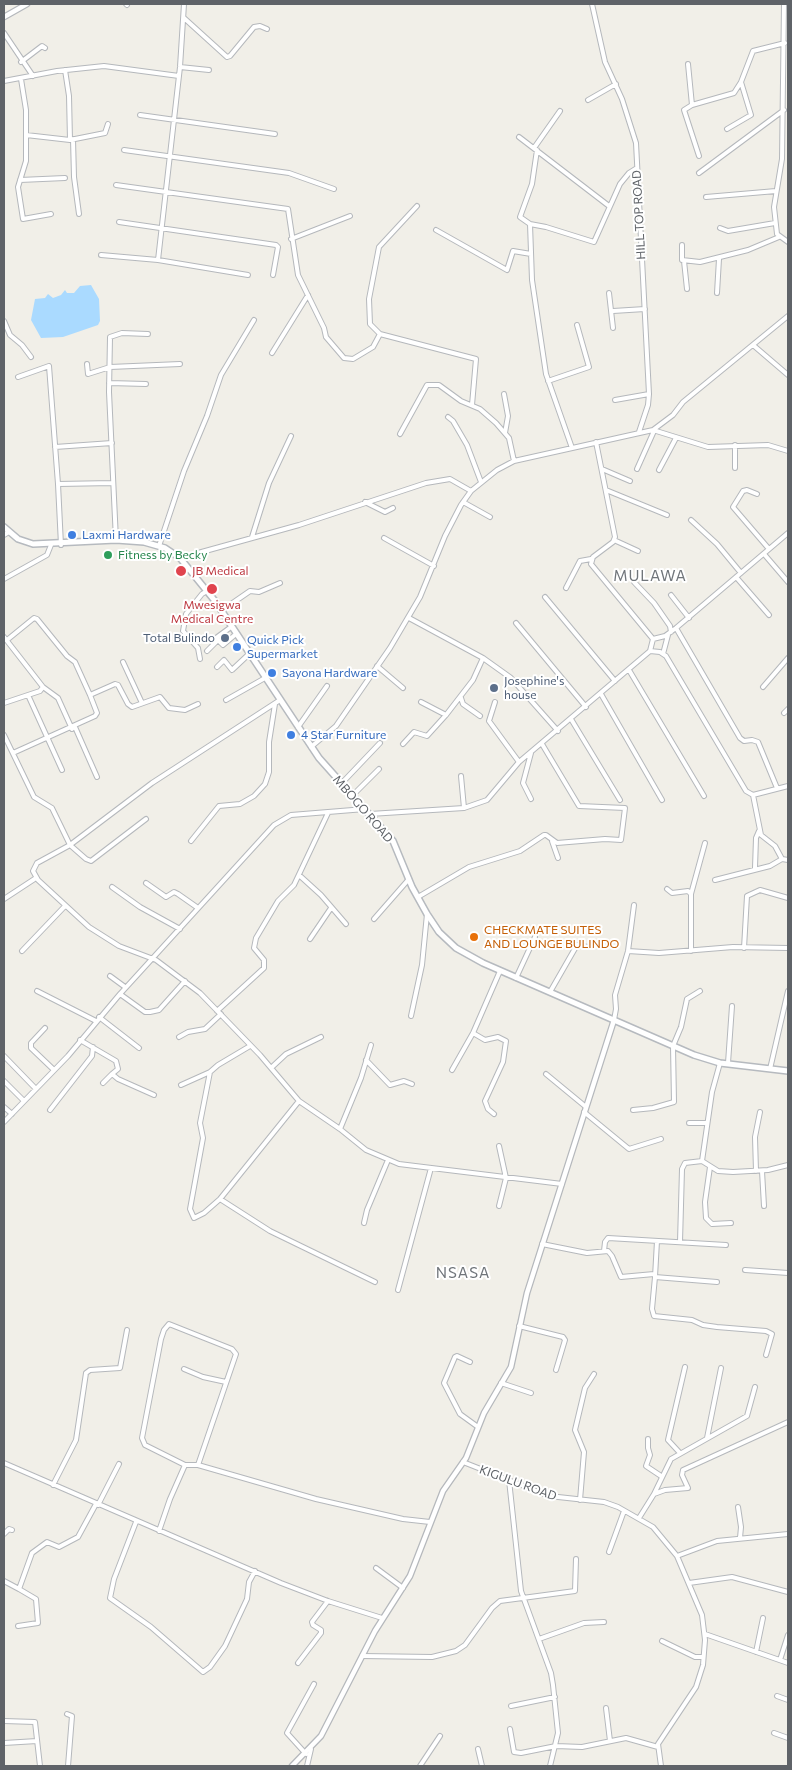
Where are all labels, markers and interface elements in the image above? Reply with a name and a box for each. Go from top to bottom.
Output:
street label: HILL TOP ROAD [629,170,649,260]
place label: Laxmi Hardware [82,528,171,542]
marker: Laxmi Hardware [66,529,78,541]
place label: Fitness by Becky [118,548,207,562]
marker: Fitness by Becky [102,549,114,561]
marker: JB Medical [174,564,188,578]
place label: JB Medical [192,564,249,578]
district label: MULAWA [612,567,688,585]
marker: Mwesigwa Medical Centre [205,582,219,596]
place label: Mwesigwa Medical Centre [171,598,253,626]
place label: Total Bulindo [143,631,215,645]
marker: Total Bulindo [219,632,231,644]
place label: Quick Pick Supermarket [247,633,318,661]
marker: Quick Pick Supermarket [231,641,243,653]
place label: Sayona Hardware [282,666,377,680]
marker: Sayona Hardware [266,667,278,679]
place label: Josephine's house [504,674,564,702]
marker: Josephine's house [488,682,500,694]
place label: 4 Star Furniture [301,728,386,742]
marker: 4 Star Furniture [285,729,297,741]
street label: MBOGO ROAD [330,772,396,846]
place label: CHECKMATE SUITES AND LOUNGE BULINDO [484,923,619,951]
marker: CHECKMATE SUITES AND LOUNGE BULINDO [468,931,480,943]
district label: NSASA [435,1264,491,1282]
street label: KIGULU ROAD [477,1462,559,1504]

